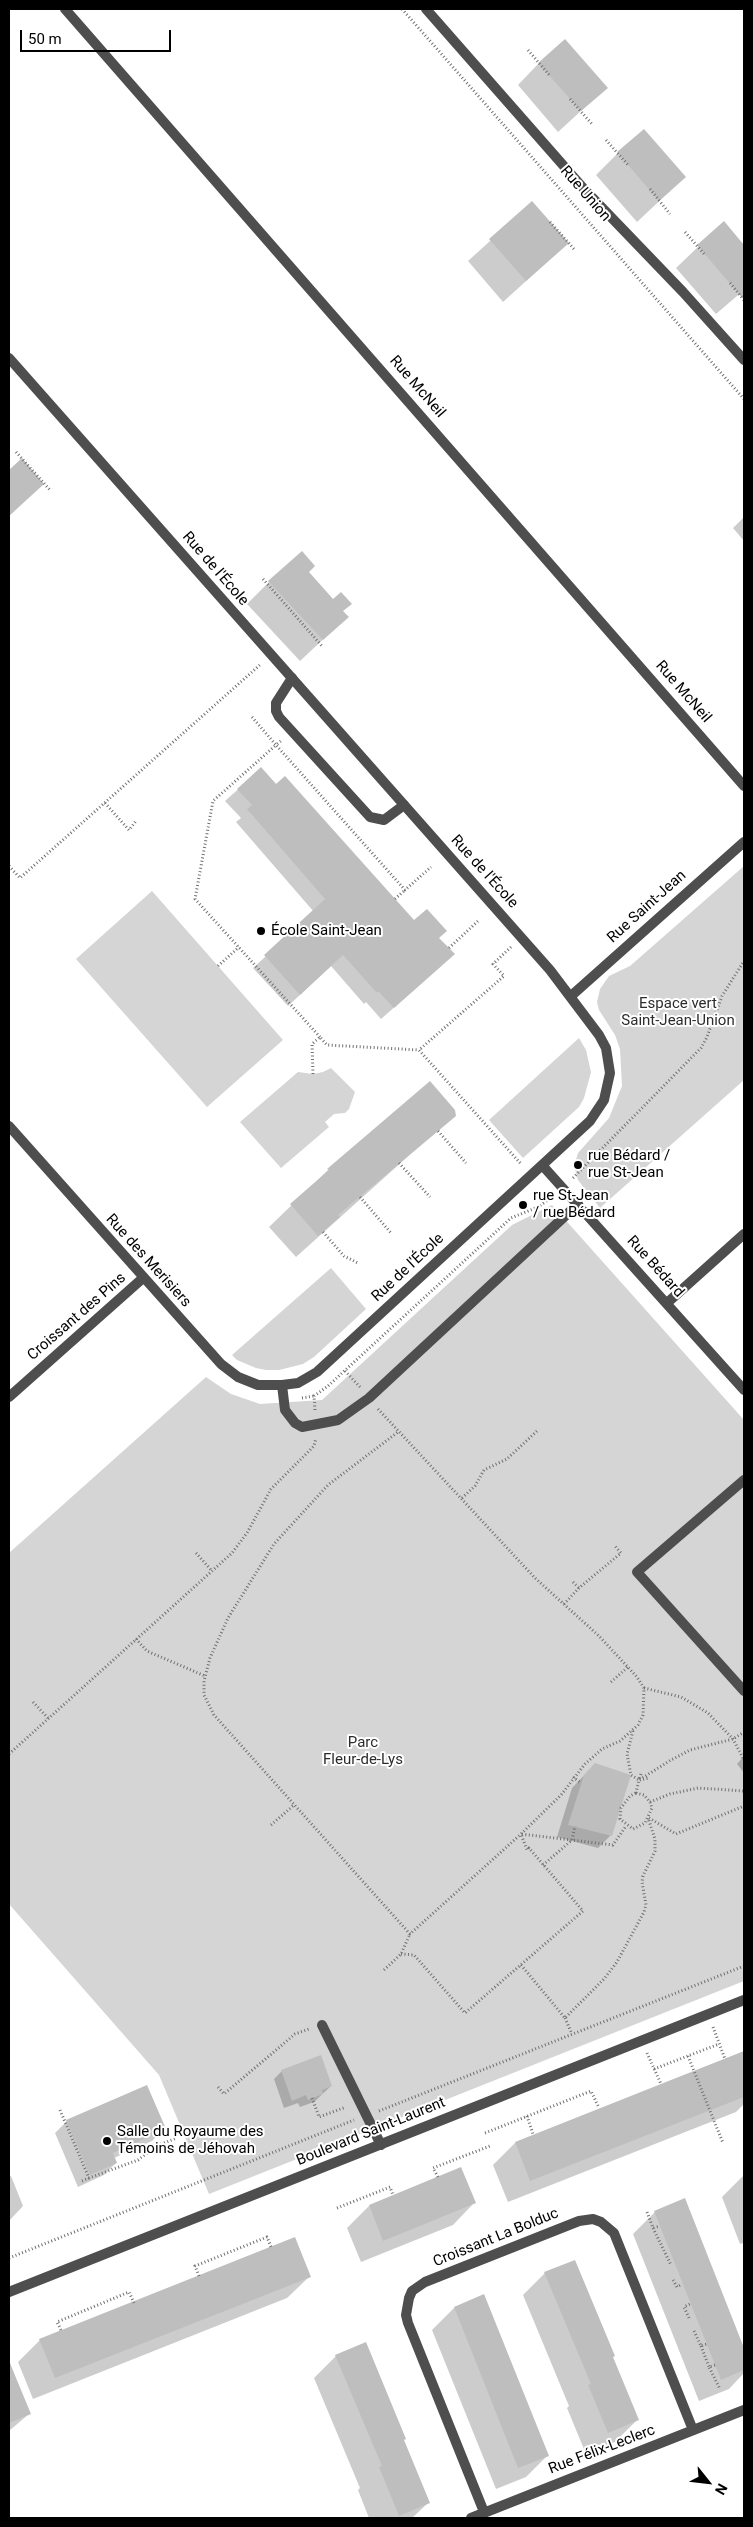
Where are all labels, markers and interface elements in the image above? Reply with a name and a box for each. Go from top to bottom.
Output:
scale bar [22,20,174,52]
text: 50 m [28,30,62,48]
street label: Rue Union [556,163,614,225]
street label: Rue McNeil [385,352,449,422]
street label: Rue de l'École [178,528,252,610]
street label: Rue McNeil [651,657,715,727]
street label: Rue de l'École [447,832,521,912]
street label: Rue Saint-Jean [604,867,690,947]
place label: École Saint-Jean [271,922,382,940]
marker: École Saint-Jean [255,925,267,937]
park label: Espace vert Saint-Jean-Union [621,995,735,1030]
place label: rue Bédard / rue St-Jean [588,1147,670,1182]
marker: rue Bédard / rue St-Jean [572,1159,584,1171]
place label: rue St-Jean / rue Bédard [533,1187,615,1222]
marker: rue St-Jean / rue Bédard [517,1199,529,1211]
street label: Rue des Merisiers [101,1211,195,1311]
street label: Rue de l'École [368,1230,448,1306]
street label: Rue Bédard [623,1233,687,1301]
street label: Croissant des Pins [24,1269,130,1365]
park label: Parc Fleur-de-Lys [323,1734,403,1769]
street label: Boulevard Saint-Laurent [294,2094,448,2170]
place label: Salle du Royaume des Témoins de Jéhovah [117,2123,264,2158]
marker: Salle du Royaume des Témoins de Jéhovah [101,2135,113,2147]
street label: Croissant La Bolduc [431,2205,561,2271]
street label: Rue Félix-Leclerc [546,2421,658,2479]
north arrow [683,2457,733,2507]
text: N [712,2481,731,2497]

